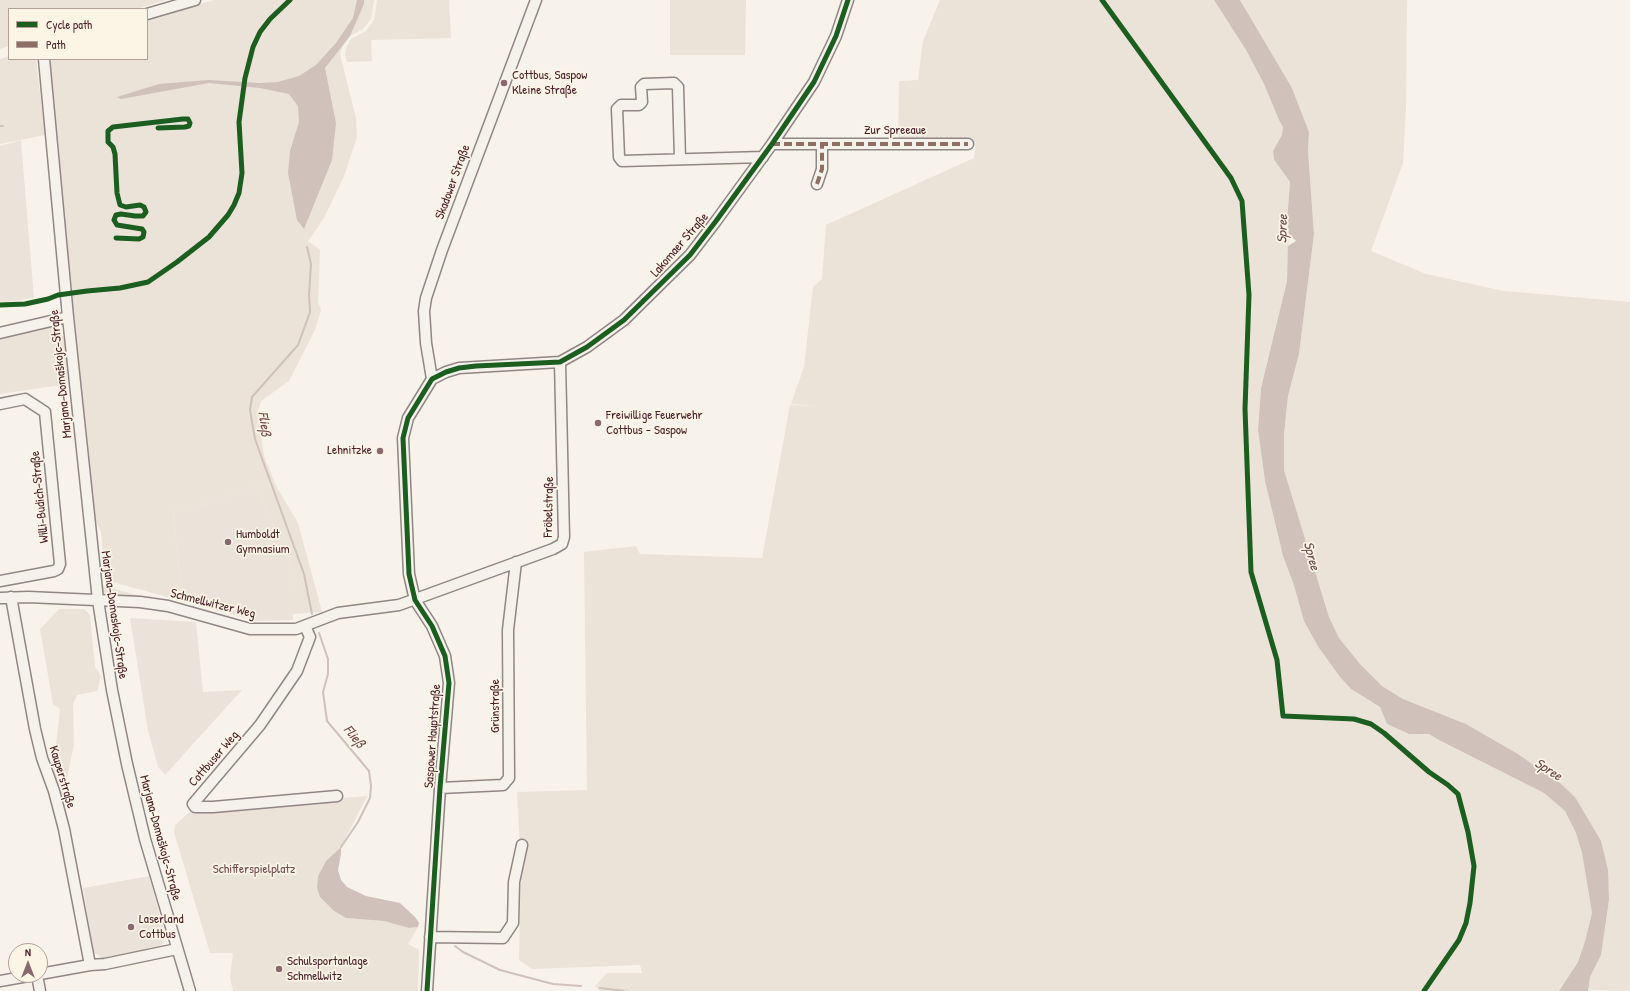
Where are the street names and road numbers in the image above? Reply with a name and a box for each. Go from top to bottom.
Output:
street label: Zur Spreeaue [864,123,926,139]
street label: Skadower Straße [432,142,474,222]
street label: Lakomaer Straße [648,210,712,280]
street label: Marjana-Domaškojc-Straße [46,309,76,439]
street label: Willi-Budich-Straße [27,450,53,544]
street label: Fröbelstraße [541,477,557,537]
street label: Marjana-Domaskojc-Straße [97,550,131,680]
street label: Schmellwitzer Weg [169,586,257,622]
street label: Grünstraße [488,679,504,733]
street label: Saspower Hauptstraße [422,684,444,788]
street label: Cottbuser Weg [185,728,243,790]
street label: Kauperstraße [45,744,79,810]
street label: Marjana-Domaškojc-Straße [136,774,184,902]

